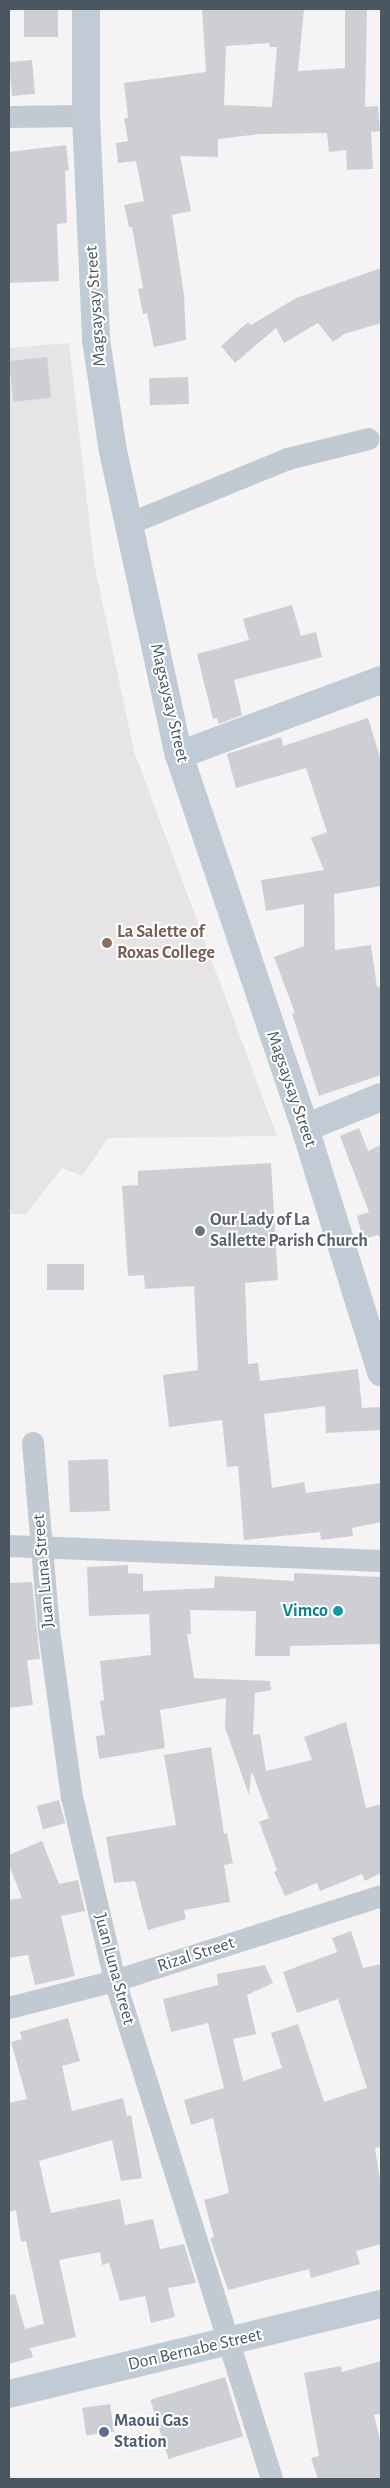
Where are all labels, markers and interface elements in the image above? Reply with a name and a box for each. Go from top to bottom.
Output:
street label: Magsaysay Street [81,245,111,367]
street label: Magsaysay Street [145,641,193,765]
place label: La Salette of Roxas College [117,922,215,964]
marker: La Salette of Roxas College [101,937,113,949]
street label: Magsaysay Street [261,1028,321,1150]
place label: Our Lady of La Sallette Parish Church [210,1210,368,1252]
marker: Our Lady of La Sallette Parish Church [194,1225,206,1237]
street label: Juan Luna Street [28,1513,60,1629]
place label: Vimco [282,1600,328,1622]
marker: Vimco [332,1605,344,1617]
street label: Juan Luna Street [89,1911,139,2027]
street label: Rizal Street [155,1932,237,1978]
street label: Don Bernabe Street [126,2324,264,2376]
place label: Maoui Gas Station [114,2411,189,2454]
marker: Maoui Gas Station [98,2426,110,2438]

